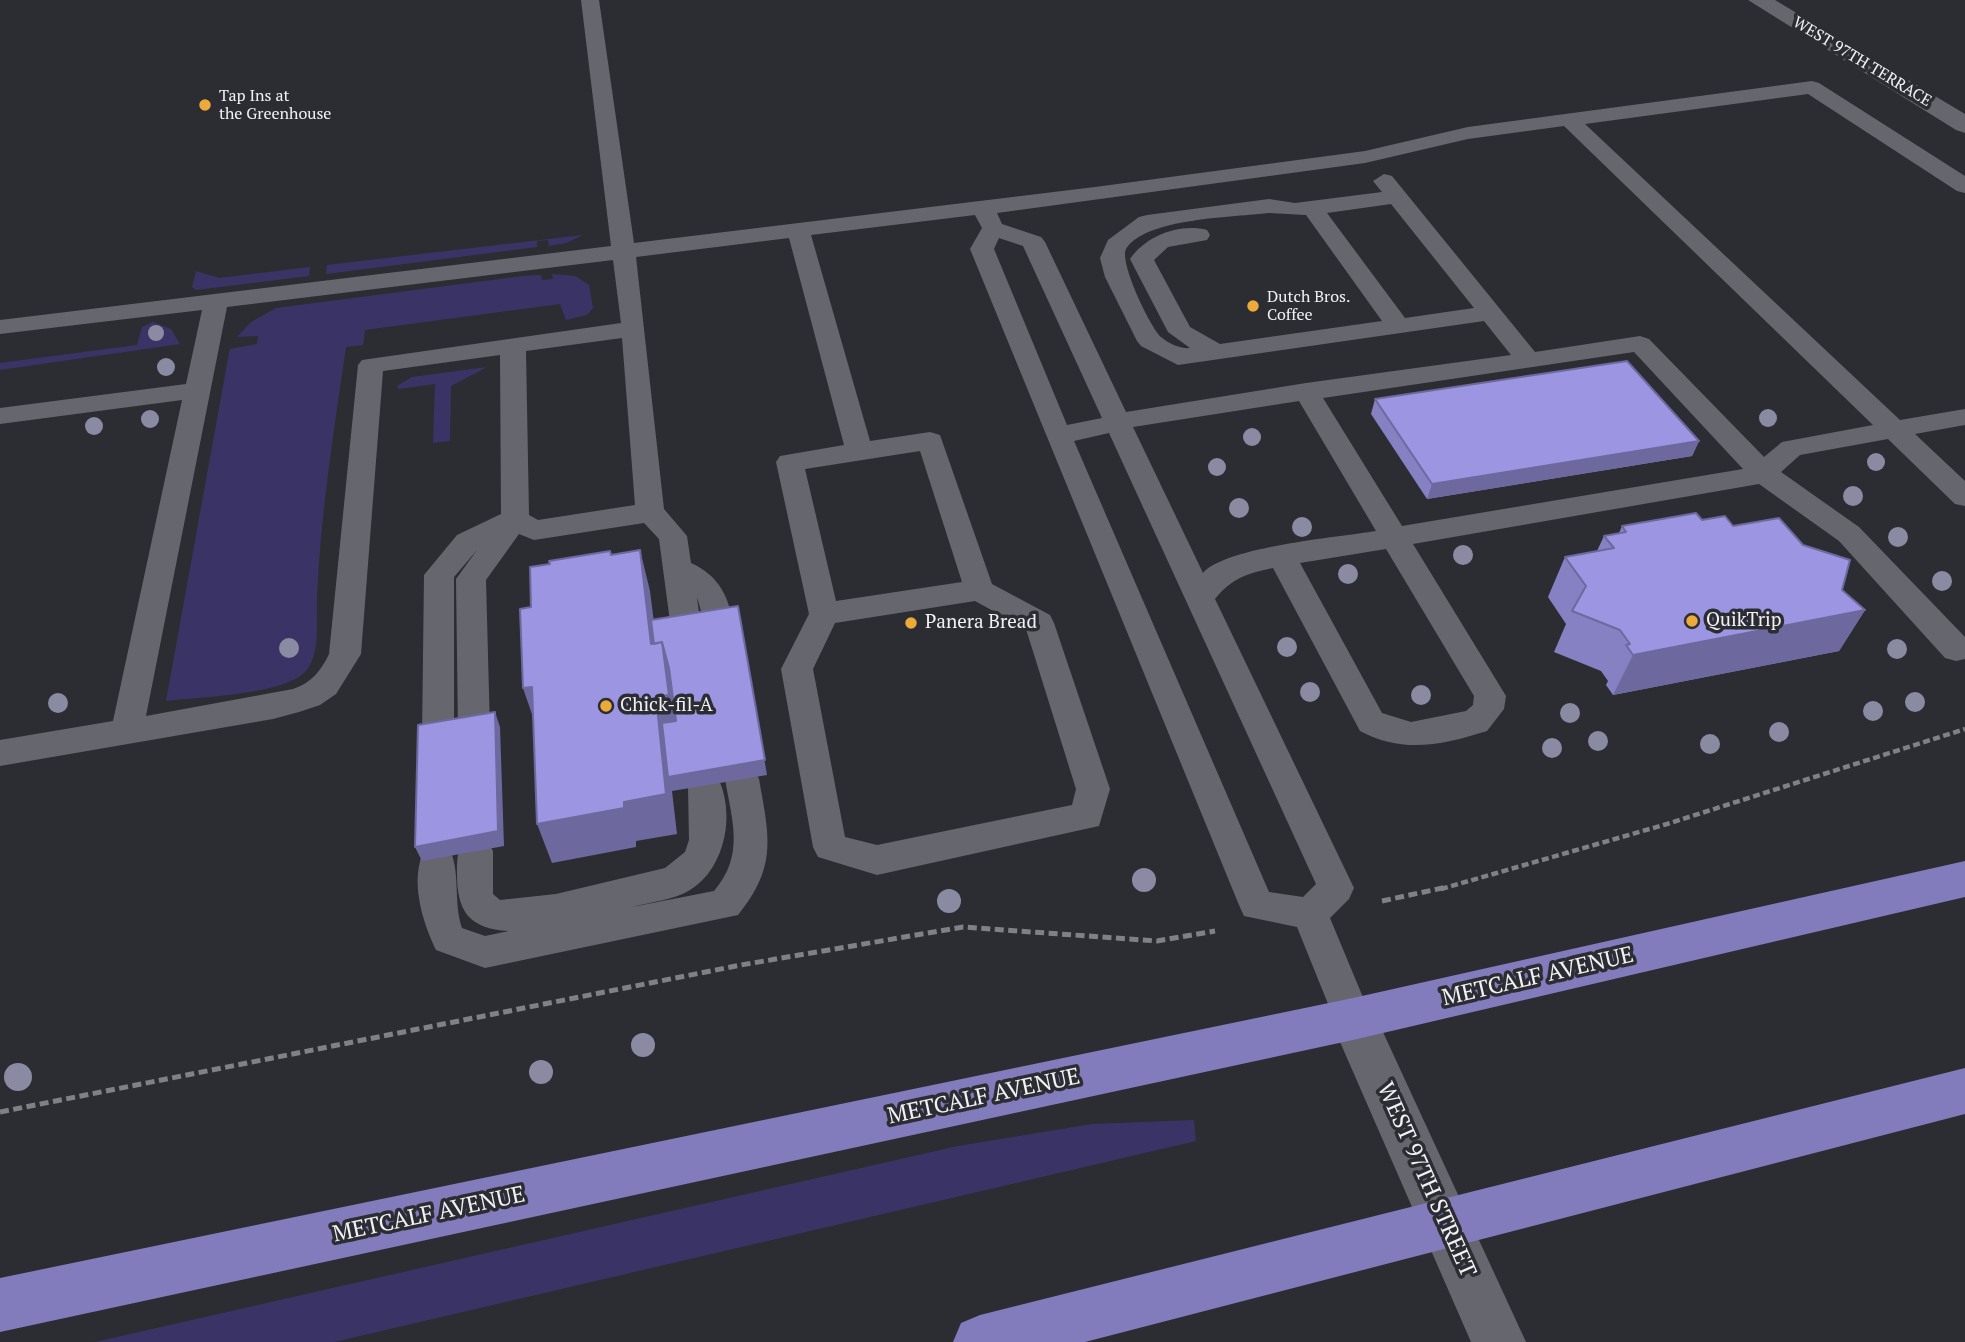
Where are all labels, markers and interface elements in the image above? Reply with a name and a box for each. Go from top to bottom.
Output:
street label: WEST 97TH TERRACE [1789,13,1935,111]
place label: Tap Ins at the Greenhouse [219,86,331,124]
marker: Tap Ins at the Greenhouse [197,97,213,113]
place label: Dutch Bros. Coffee [1267,287,1350,325]
marker: Dutch Bros. Coffee [1245,298,1261,314]
place label: QuikTrip [1706,610,1781,632]
place label: Panera Bread [925,612,1037,634]
marker: QuikTrip [1684,613,1700,629]
marker: Panera Bread [903,615,919,631]
place label: Chick-fil-A [620,695,713,717]
marker: Chick-fil-A [598,698,614,714]
street label: METCALF AVENUE [1439,942,1637,1012]
street label: METCALF AVENUE [885,1063,1083,1131]
street label: WEST 97TH STREET [1371,1078,1481,1282]
street label: METCALF AVENUE [330,1181,528,1249]

